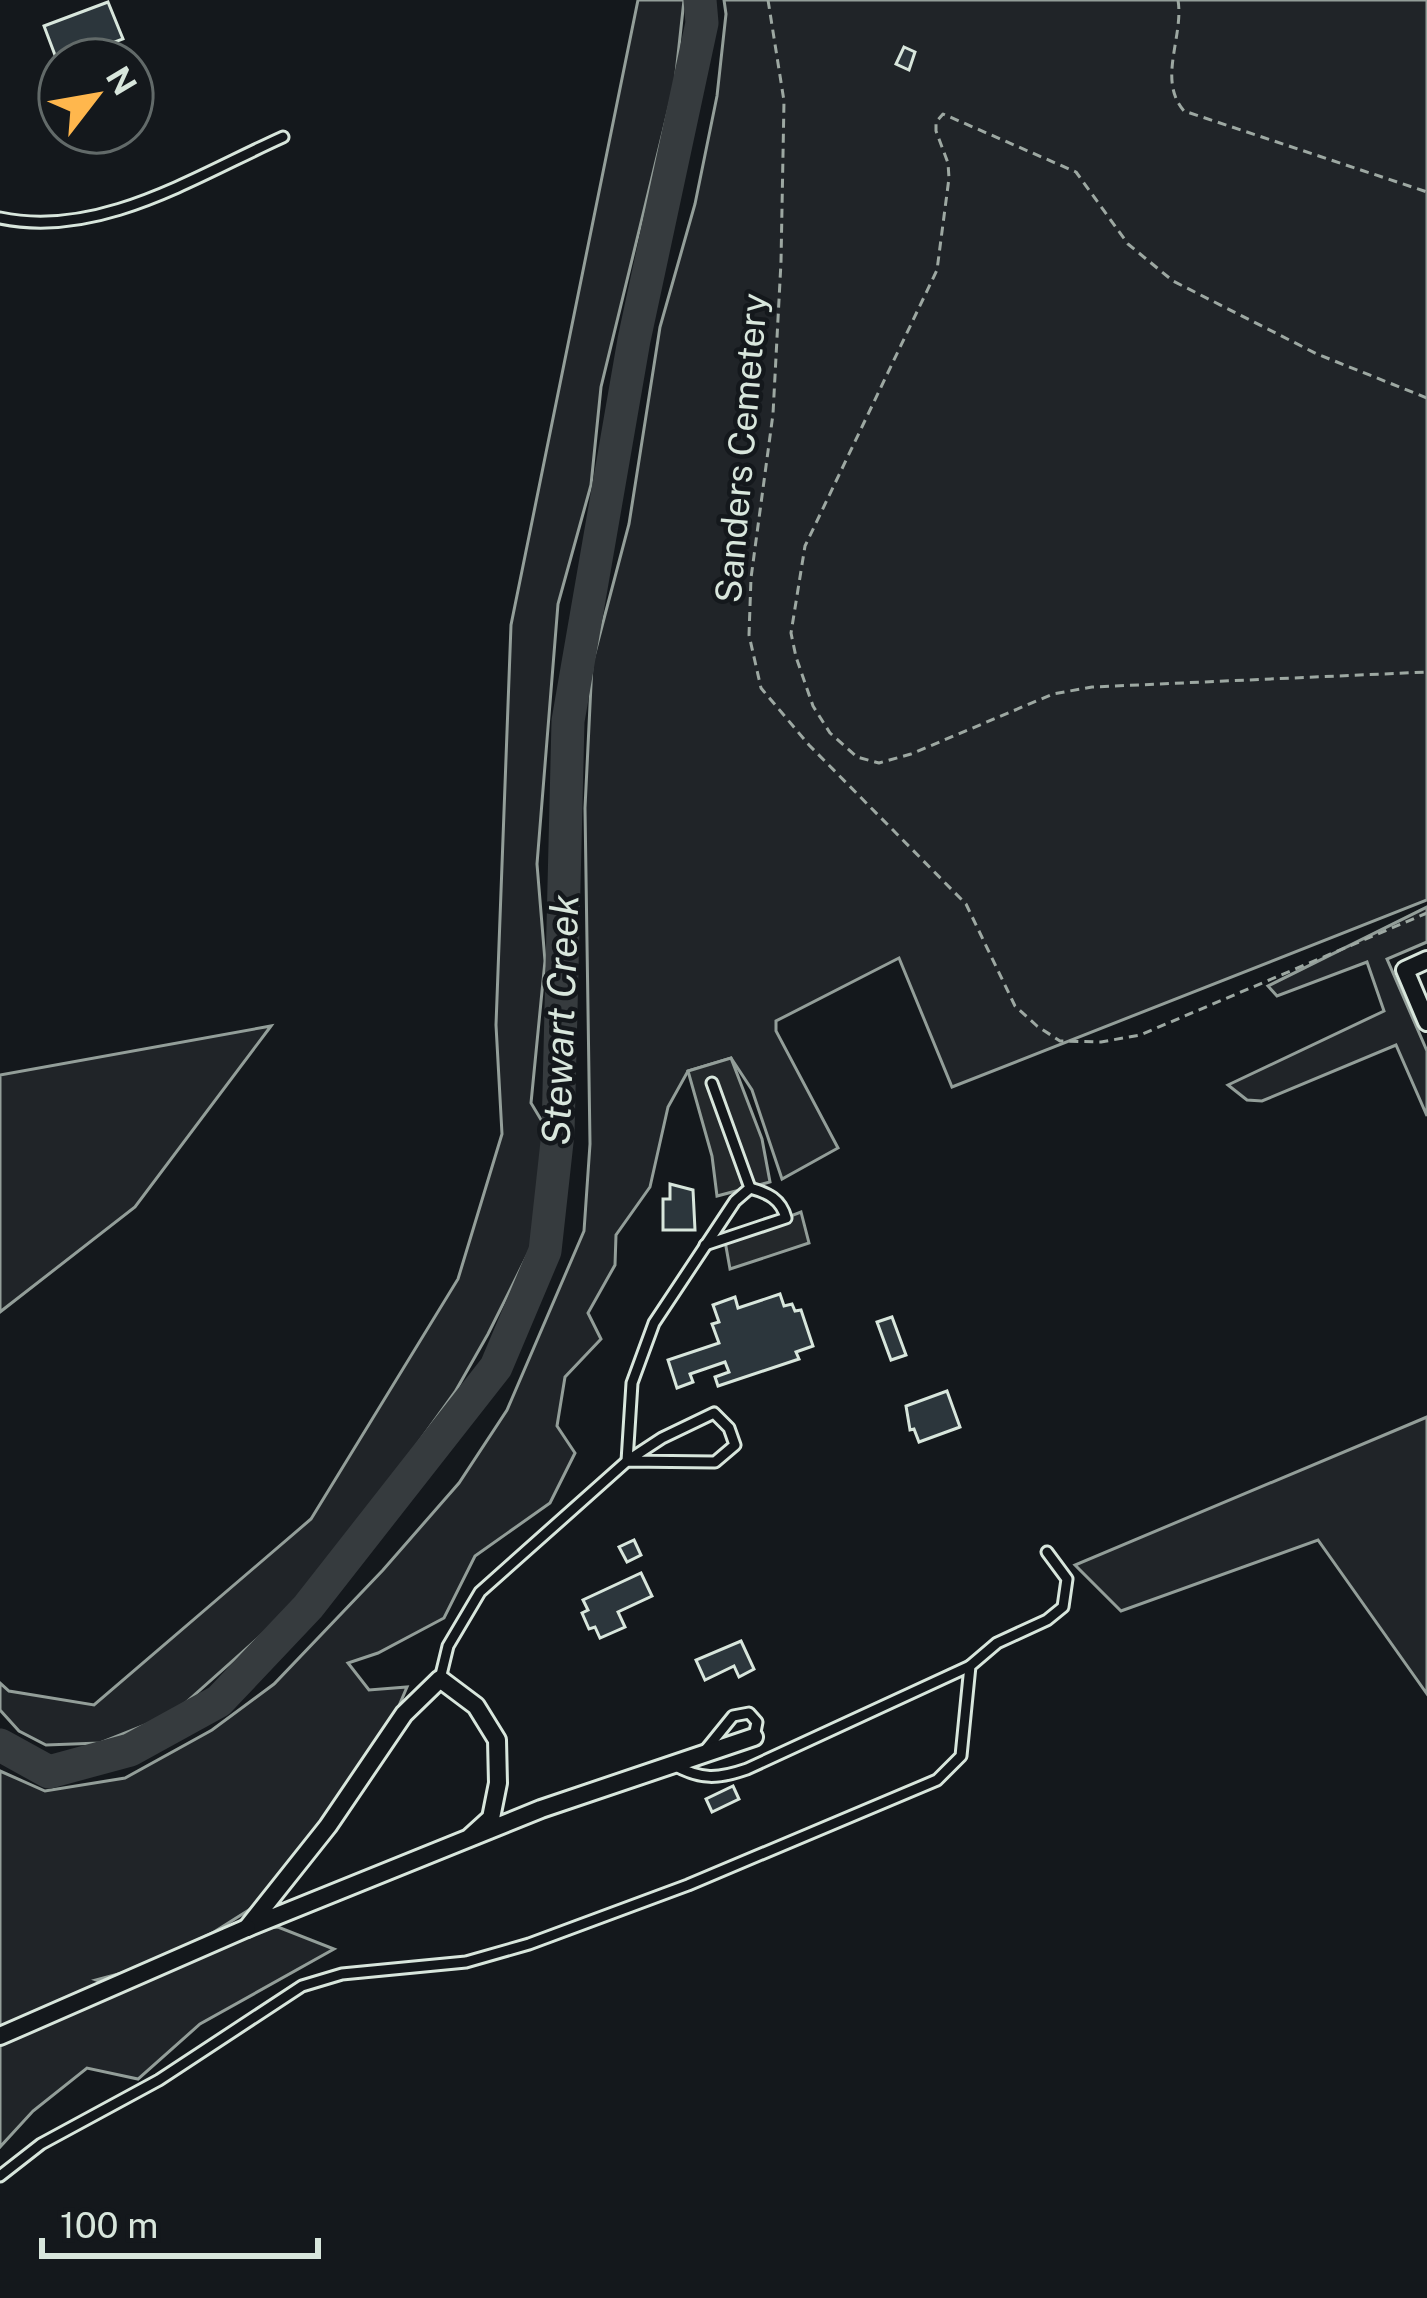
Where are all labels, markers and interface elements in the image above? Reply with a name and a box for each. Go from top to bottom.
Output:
north arrow [36,36,156,156]
text: N [99,60,145,101]
street label: Sanders Cemetery [707,291,775,605]
water label: Stewart Creek [533,894,587,1146]
scale bar [42,2184,318,2258]
text: 100 m [60,2204,158,2246]

